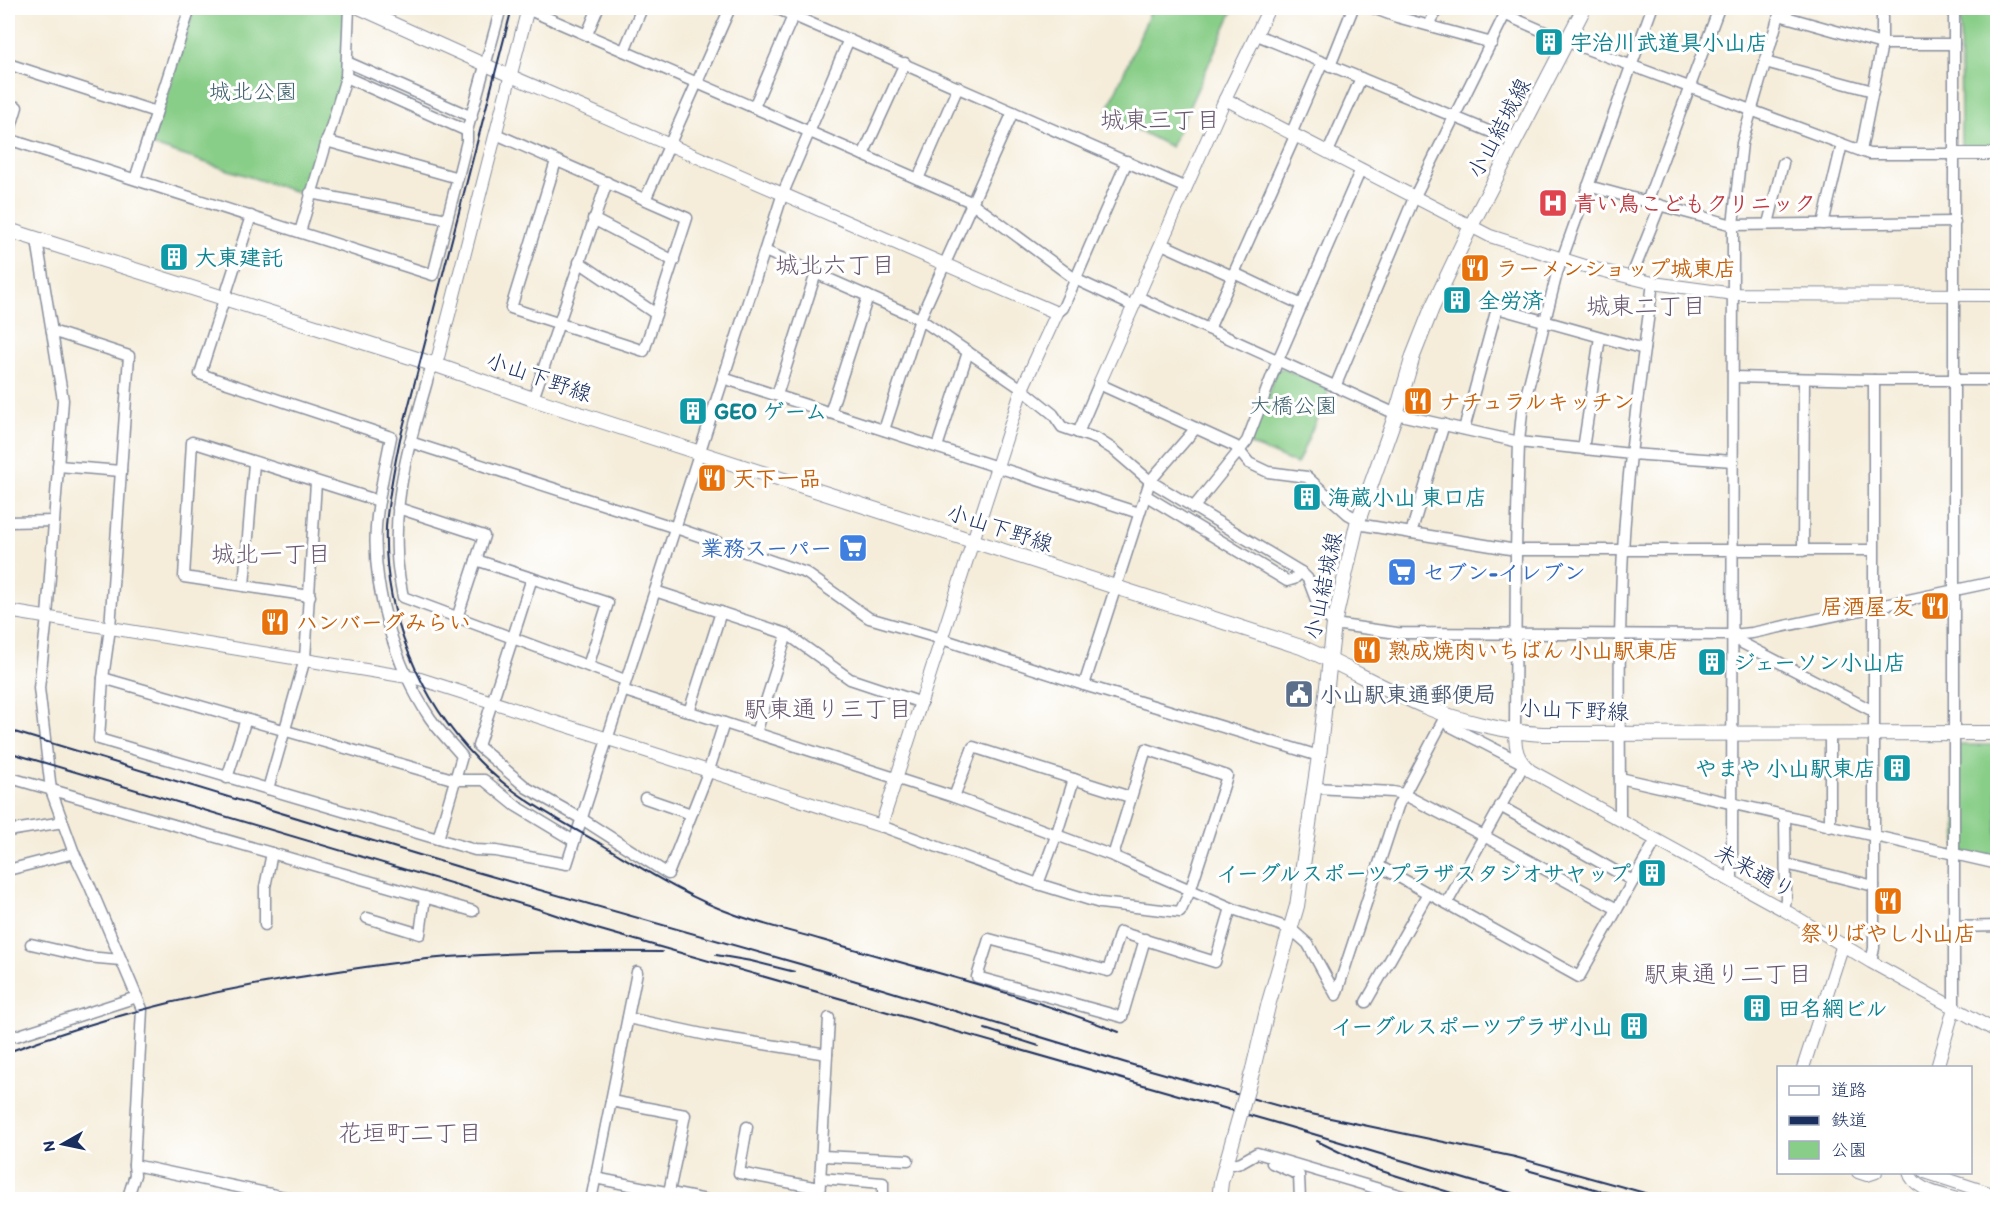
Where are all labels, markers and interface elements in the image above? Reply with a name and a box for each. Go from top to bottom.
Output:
building icon: 宇治川武道具小山店 [1533,26,1565,58]
place label: 宇治川武道具小山店 [1570,29,1768,56]
street label: 小山結城線 [1461,73,1537,183]
park label: 城北公園 [209,78,297,105]
district label: 城東三丁目 [1100,105,1220,134]
hospital icon: 青い鳥こどもクリニック [1537,187,1569,219]
place label: 青い鳥こどもクリニック [1574,190,1816,217]
building icon: 大東建託 [158,241,190,273]
place label: 大東建託 [195,244,283,271]
district label: 城北六丁目 [775,250,895,279]
restaurant icon: ラーメンショップ城東店 [1459,252,1491,284]
place label: ラーメンショップ城東店 [1496,255,1736,282]
building icon: 全労済 [1441,284,1473,316]
place label: 全労済 [1478,287,1544,314]
district label: 城東二丁目 [1586,291,1706,320]
street label: 小山下野線 [483,346,595,408]
restaurant icon: ナチュラルキッチン [1402,385,1434,417]
place label: ナチュラルキッチン [1439,388,1635,415]
park label: 大橋公園 [1249,392,1337,419]
building icon: GEO ゲーム [677,395,709,427]
place label: GEO ゲーム [714,398,827,425]
restaurant icon: 天下一品 [696,462,728,494]
place label: 天下一品 [733,465,821,492]
building icon: 海蔵小山 東口店 [1291,481,1323,513]
place label: 海蔵小山 東口店 [1328,484,1487,511]
street label: 小山下野線 [944,498,1056,558]
street label: 小山結城線 [1298,529,1348,643]
supermarket icon: 業務スーパー [837,532,869,564]
place label: 業務スーパー [701,535,832,562]
district label: 城北一丁目 [211,539,331,568]
supermarket icon: セブン-イレブン [1386,556,1418,588]
place label: セブン-イレブン [1423,559,1586,586]
restaurant icon: 居酒屋 友 [1919,590,1951,622]
place label: 居酒屋 友 [1821,593,1914,620]
restaurant icon: ハンバーグみらい [259,606,291,638]
place label: ハンバーグみらい [296,609,471,636]
restaurant icon: 熟成焼肉いちばん 小山駅東店 [1351,634,1383,666]
place label: 熟成焼肉いちばん 小山駅東店 [1388,637,1679,664]
building icon: ジェーソン小山店 [1696,646,1728,678]
place label: ジェーソン小山店 [1733,649,1906,676]
public building icon: 小山駅東通郵便局 [1283,678,1315,710]
place label: 小山駅東通郵便局 [1320,681,1496,708]
district label: 駅東通り三丁目 [744,694,912,723]
street label: 小山下野線 [1519,695,1629,725]
building icon: やまや 小山駅東店 [1881,752,1913,784]
place label: やまや 小山駅東店 [1695,755,1876,782]
street label: 未来通り [1710,838,1800,904]
building icon: イーグルスポーツプラザスタジオサヤップ [1636,857,1668,889]
place label: イーグルスポーツプラザスタジオサヤップ [1217,860,1631,887]
restaurant icon: 祭りばやし小山店 [1872,885,1904,917]
place label: 祭りばやし小山店 [1800,920,1976,947]
district label: 駅東通り二丁目 [1644,959,1812,988]
building icon: 田名網ビル [1741,992,1773,1024]
place label: 田名網ビル [1778,995,1888,1022]
building icon: イーグルスポーツプラザ小山 [1618,1010,1650,1042]
place label: イーグルスポーツプラザ小山 [1331,1013,1613,1040]
legend [1777,1066,1972,1174]
text: 道路 [1831,1079,1867,1101]
text: 鉄道 [1831,1109,1867,1131]
north arrow [33,1114,93,1174]
district label: 花垣町二丁目 [338,1118,482,1147]
text: N [38,1139,59,1153]
text: 公園 [1831,1139,1867,1161]

